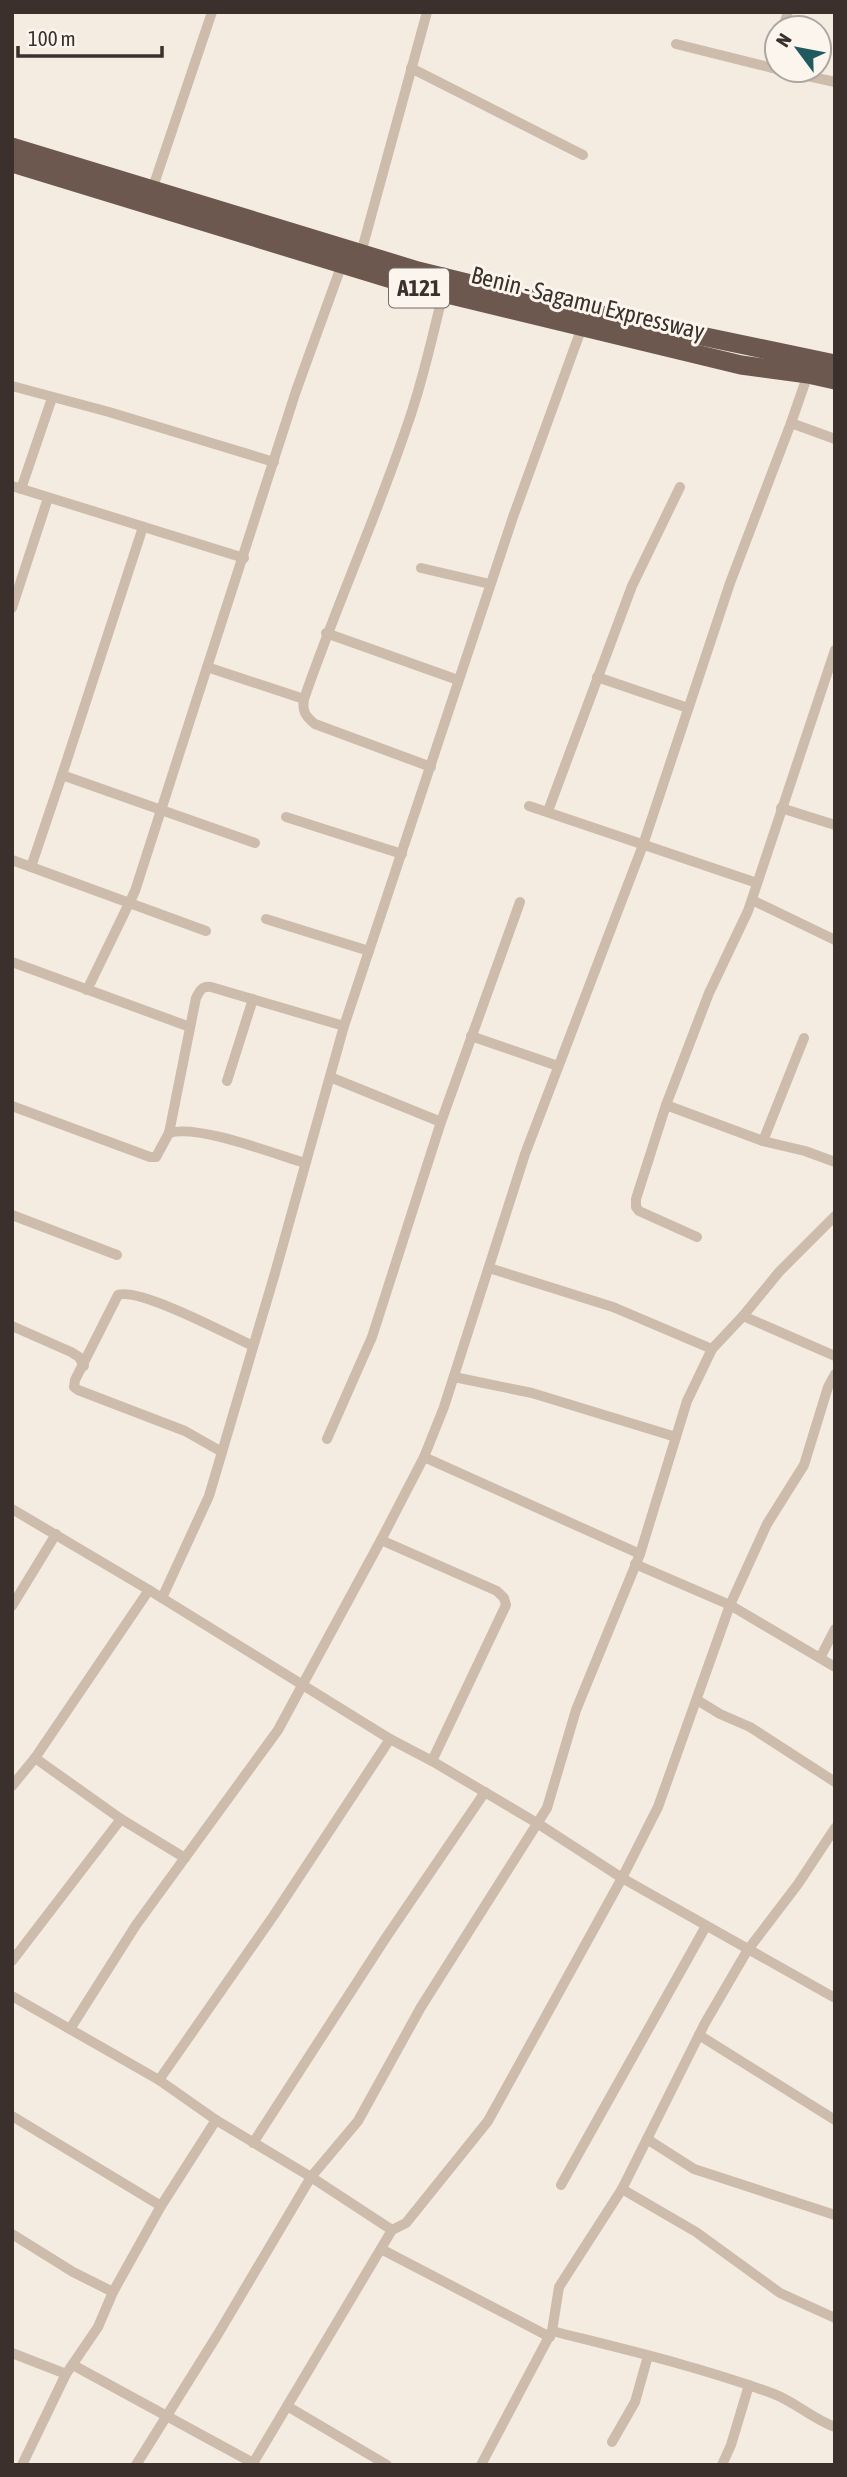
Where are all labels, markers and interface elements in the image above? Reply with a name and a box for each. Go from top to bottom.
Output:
scale bar [18,14,161,58]
north arrow [763,14,833,84]
text: 100 m [28,26,76,50]
text: N [771,29,796,51]
street label: Benin - Sagamu Expressway [469,261,708,345]
road number: A121 [389,268,449,308]

